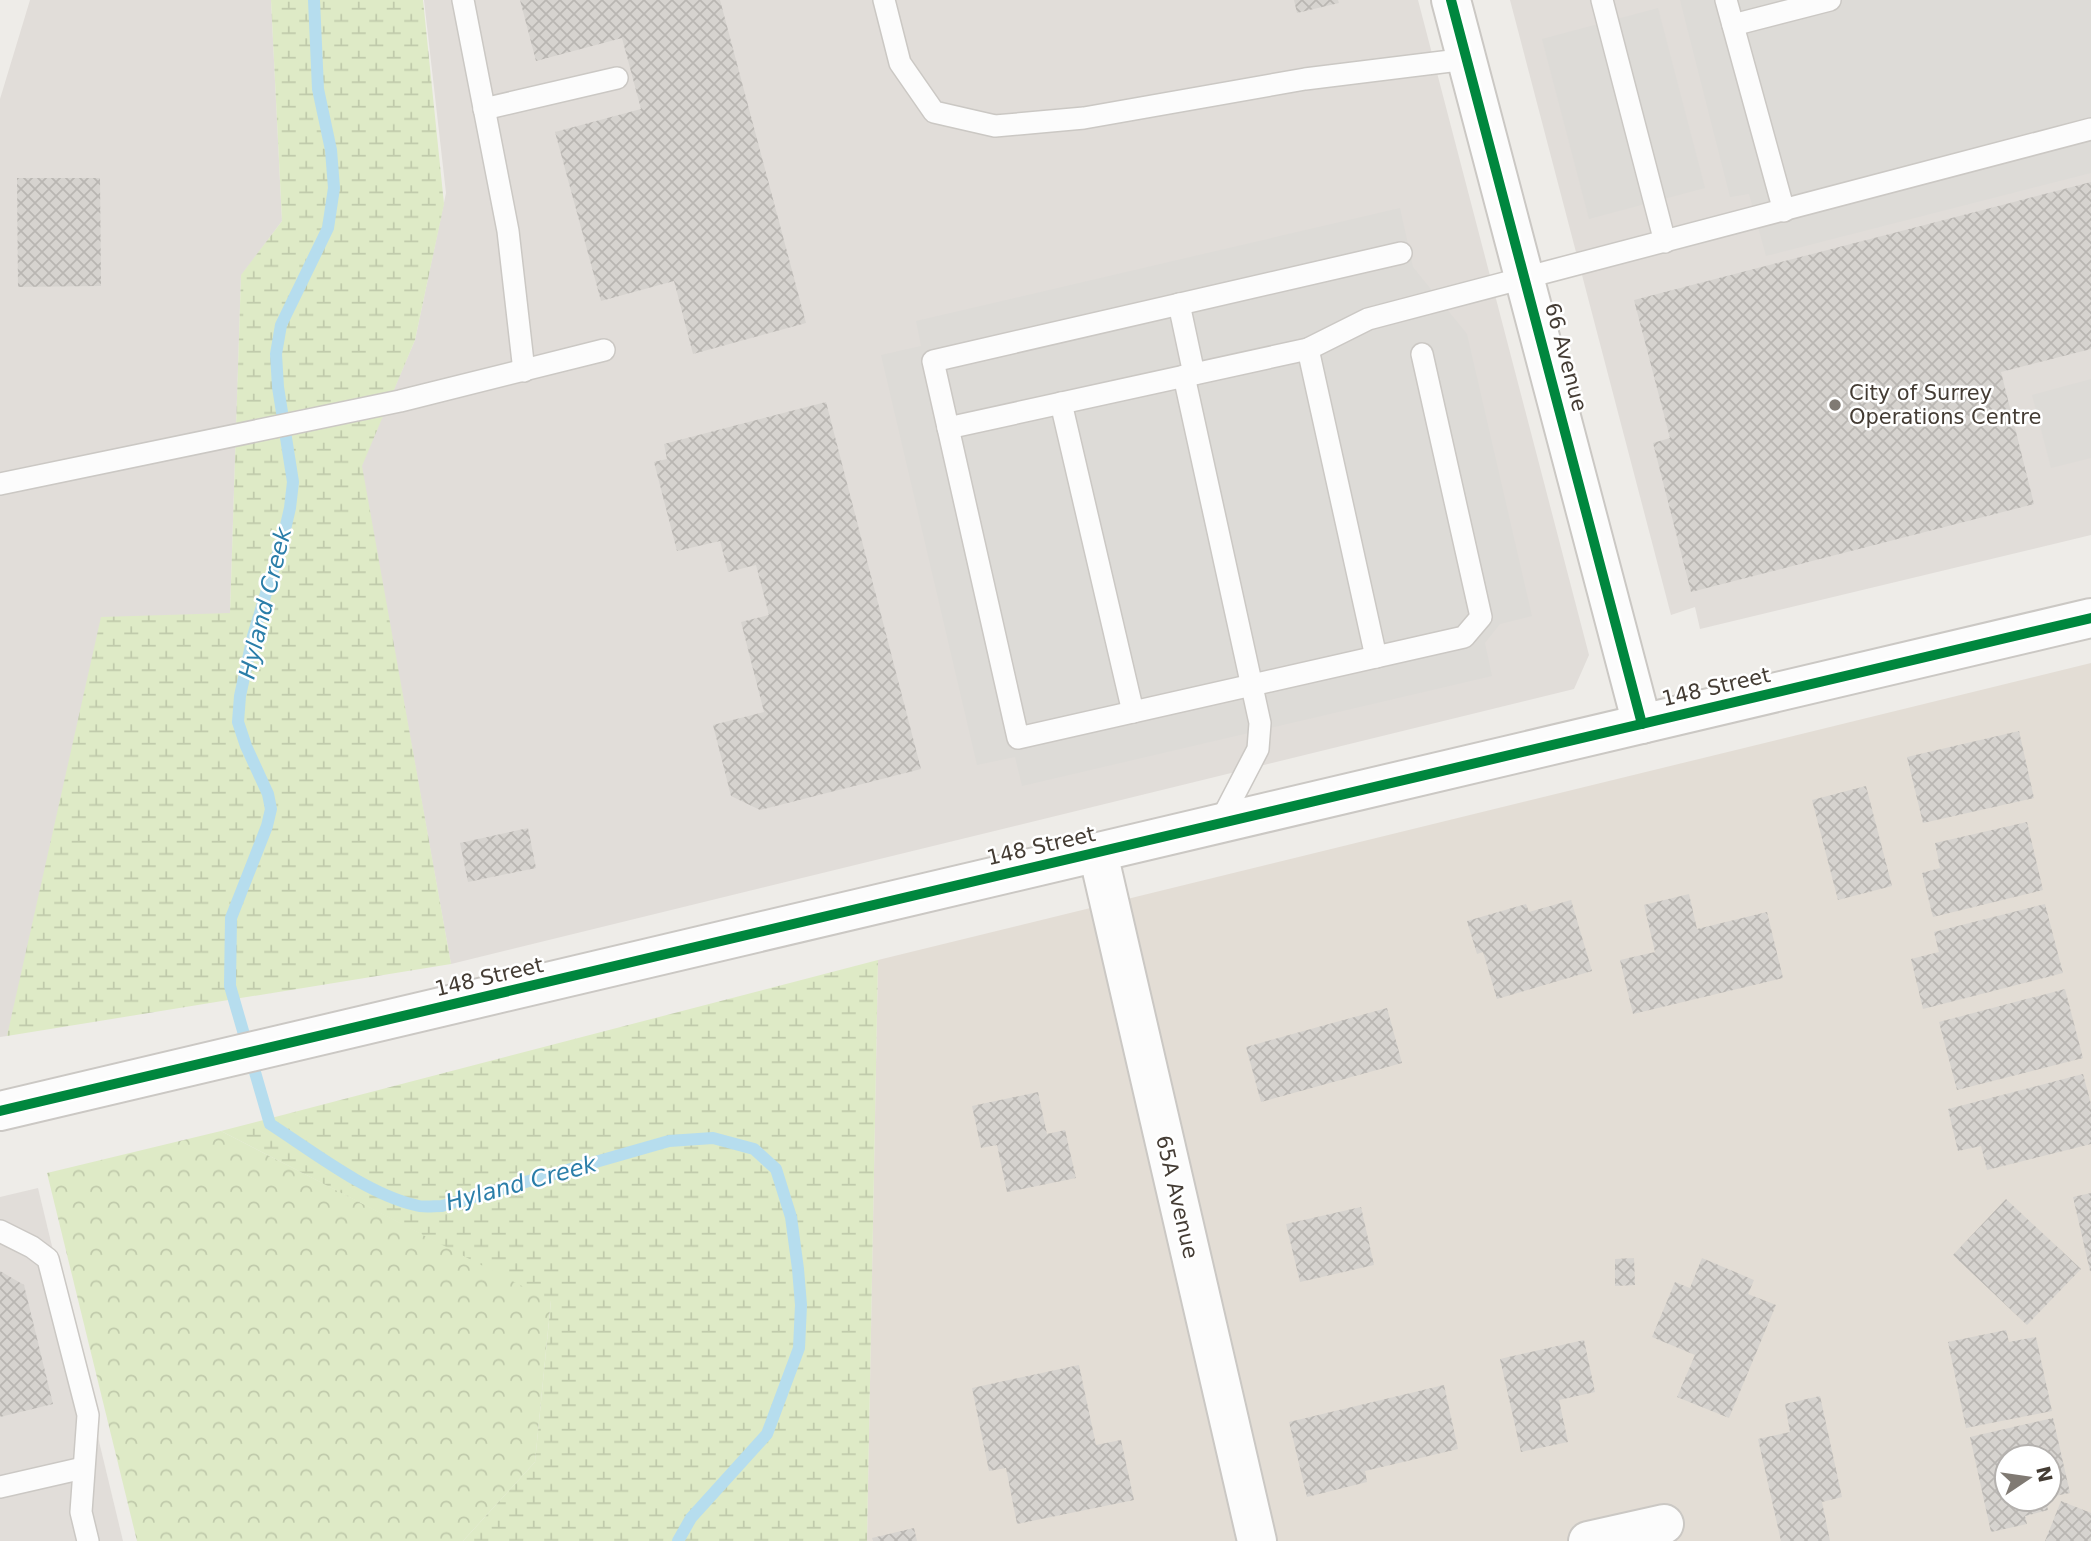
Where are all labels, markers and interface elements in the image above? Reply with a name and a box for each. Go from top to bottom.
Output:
street label: 66 Avenue [1540,300,1592,414]
place label: City of Surrey Operations Centre [1849,381,2041,429]
marker: City of Surrey Operations Centre [1827,397,1843,413]
water label: Hyland Creek [234,523,297,681]
street label: 148 Street [1659,663,1773,711]
street label: 148 Street [984,822,1098,870]
street label: 148 Street [432,953,546,1001]
street label: 65A Avenue [1151,1133,1203,1261]
water label: Hyland Creek [443,1150,601,1216]
north arrow [1993,1443,2063,1513]
text: N [2032,1464,2057,1484]

